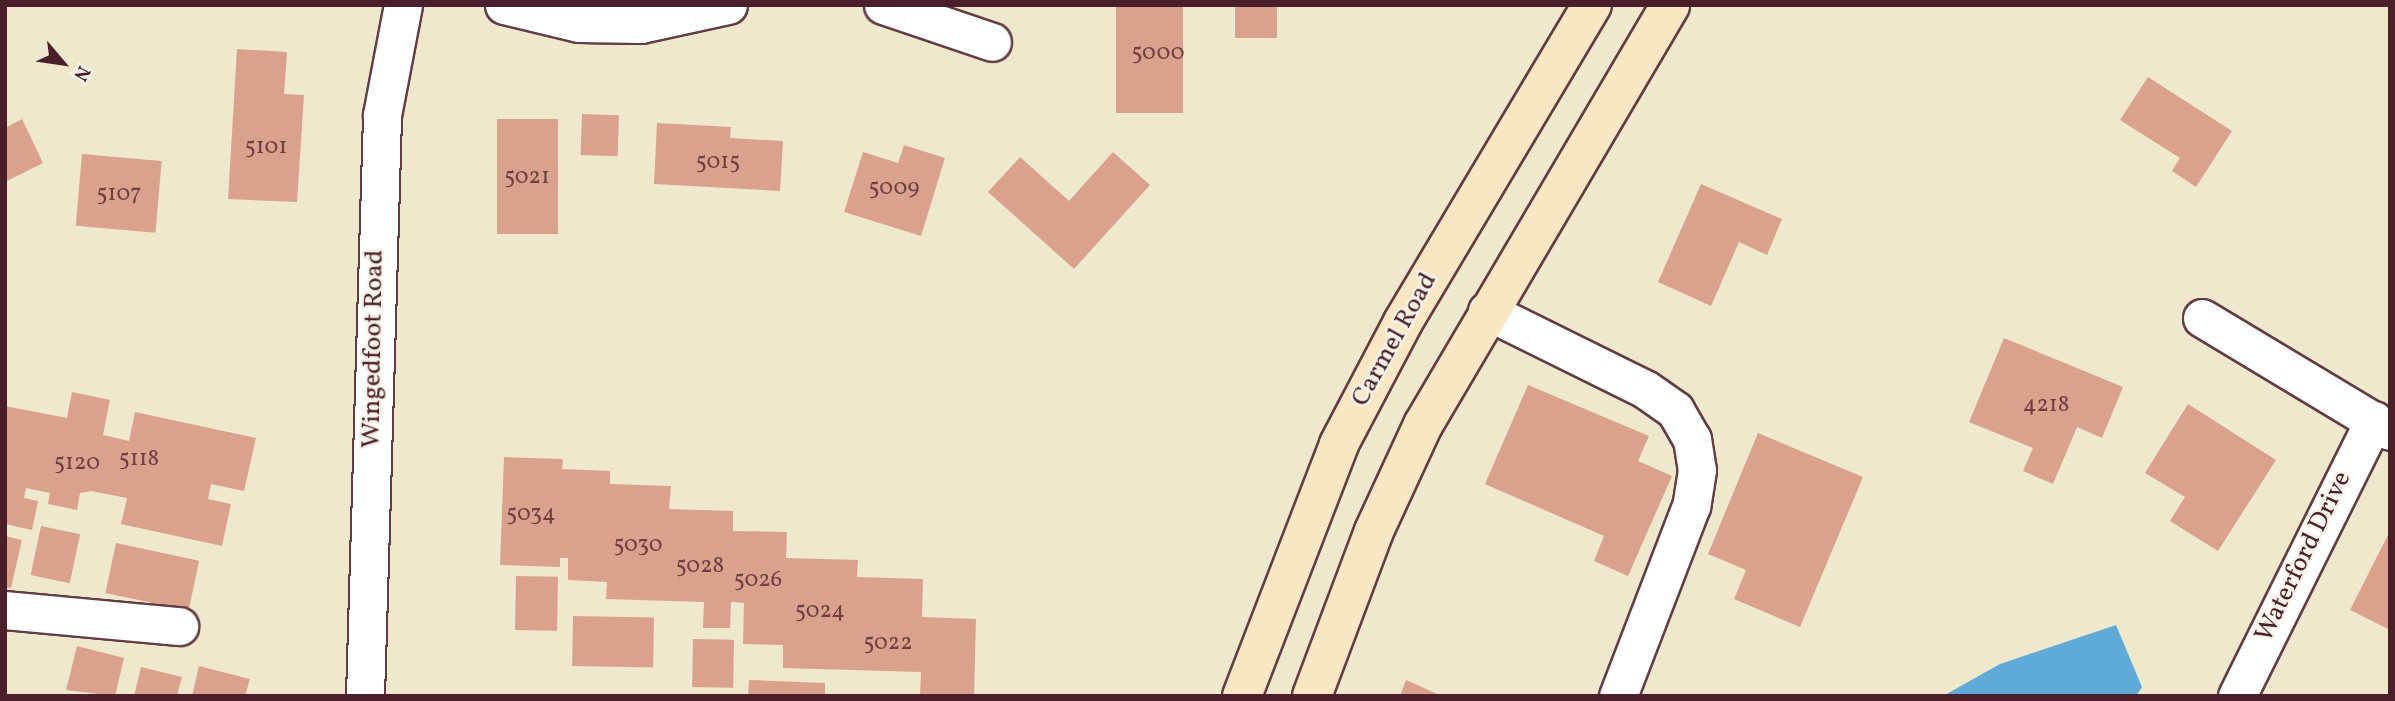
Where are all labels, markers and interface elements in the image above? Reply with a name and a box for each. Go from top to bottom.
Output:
north arrow [28,28,98,98]
house number: 5000 [1132,39,1184,67]
text: N [67,61,96,86]
house number: 5101 [245,133,287,161]
house number: 5015 [696,148,740,176]
house number: 5021 [504,163,550,191]
house number: 5009 [869,174,919,202]
house number: 5107 [97,180,141,208]
street label: Wingedfoot Road [357,249,391,449]
street label: Carmel Road [1346,268,1444,412]
house number: 4218 [2023,391,2069,419]
house number: 5118 [119,445,159,473]
house number: 5120 [54,449,100,477]
street label: Waterford Drive [2249,467,2359,647]
house number: 5034 [506,500,556,528]
house number: 5030 [614,531,662,559]
house number: 5028 [676,552,724,580]
house number: 5026 [734,566,782,594]
house number: 5024 [795,597,845,625]
house number: 5022 [863,629,913,657]

